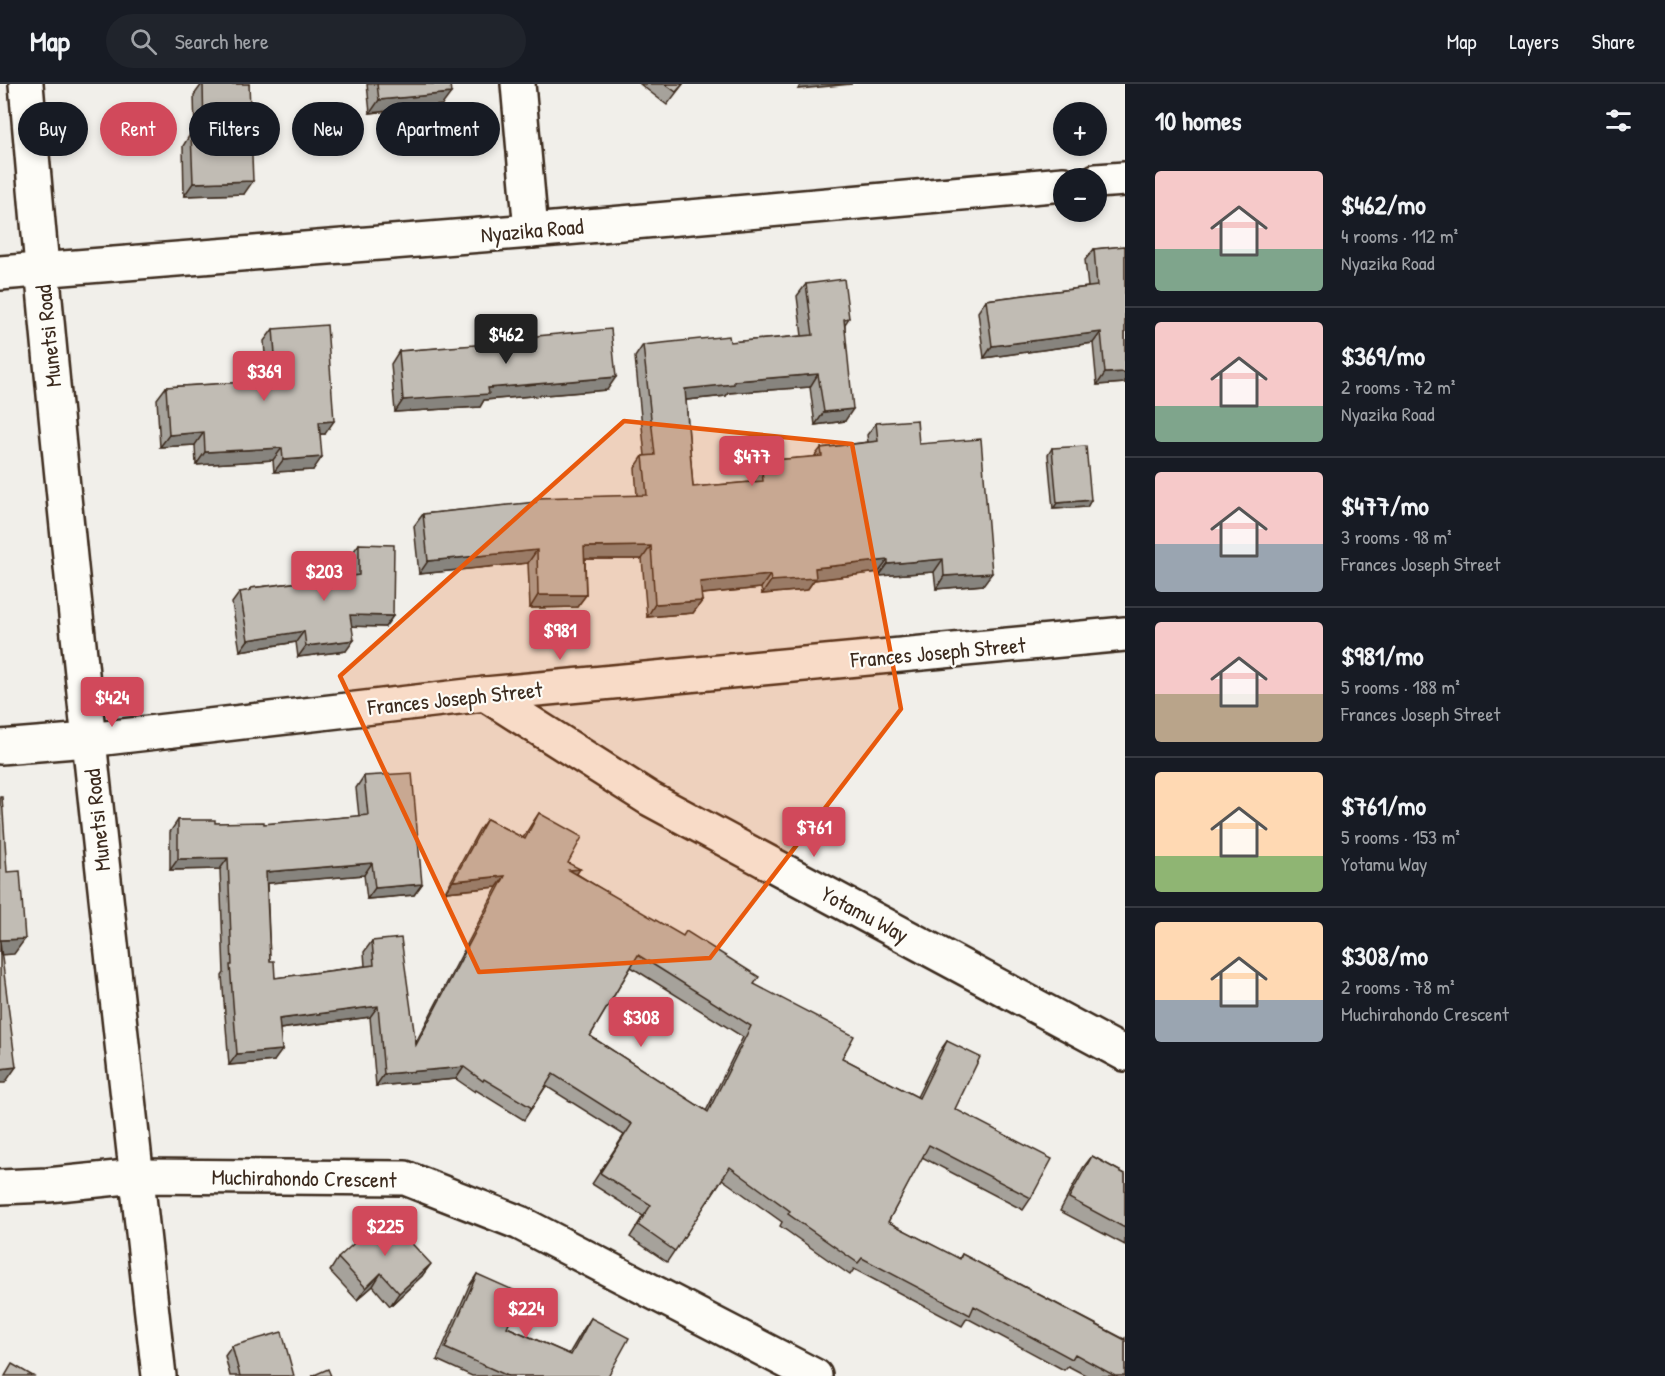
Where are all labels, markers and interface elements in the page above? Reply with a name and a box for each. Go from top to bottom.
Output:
search box [106,14,526,68]
text: Map [30,22,70,60]
icon: search [127,25,160,58]
text: Search here [175,26,269,56]
text: Map [1447,27,1476,56]
text: Layers [1509,27,1559,56]
text: Share [1592,27,1635,56]
chip: Buy [18,102,88,156]
chip: Rent [100,102,177,156]
chip: Filters [189,102,280,156]
chip: New [292,102,364,156]
chip: Apartment [376,102,500,156]
map controls [1053,102,1107,222]
button: + [1053,102,1107,156]
text: 10 homes [1155,103,1242,138]
icon: filters [1602,104,1635,137]
button: − [1053,168,1107,222]
text: $462/mo [1341,187,1426,222]
icon: home [1203,195,1275,267]
street label: Nyazika Road [479,211,585,249]
text: 4 rooms · 112 m² [1341,222,1458,249]
text: Nyazika Road [1341,249,1435,276]
street label: Munetsi Road [28,283,68,389]
pin: $462 [470,314,542,365]
text: $462 [489,320,523,347]
text: $369/mo [1341,338,1425,373]
icon: home [1203,346,1275,418]
pin: $369 [228,351,300,402]
text: $369 [247,357,281,384]
text: 2 rooms · 72 m² [1341,373,1455,400]
text: Nyazika Road [1341,400,1435,427]
pin: $477 [716,436,788,487]
text: $477 [733,442,771,469]
text: $477/mo [1341,488,1429,523]
icon: home [1203,496,1275,568]
text: 3 rooms · 98 m² [1341,523,1452,550]
text: Frances Joseph Street [1341,550,1500,577]
pin: $203 [288,551,360,602]
text: $203 [305,557,343,584]
pin: $981 [524,610,596,661]
text: $981 [543,616,577,643]
street label: Frances Joseph Street [848,629,1027,675]
text: $981/mo [1341,638,1424,673]
icon: home [1203,646,1275,718]
text: 5 rooms · 188 m² [1341,673,1460,700]
street label: Frances Joseph Street [365,674,544,722]
pin: $424 [76,677,148,728]
text: $424 [95,683,129,710]
text: Frances Joseph Street [1341,700,1500,727]
street label: Munetsi Road [77,767,117,873]
text: $761/mo [1341,788,1426,823]
icon: home [1203,796,1275,868]
pin: $761 [778,807,850,858]
text: $761 [796,813,832,840]
text: 5 rooms · 153 m² [1341,823,1460,850]
text: Yotamu Way [1341,850,1427,877]
street label: Yotamu Way [816,878,914,950]
text: $308/mo [1341,938,1428,973]
icon: home [1203,946,1275,1018]
text: 2 rooms · 78 m² [1341,973,1455,1000]
pin: $308 [605,997,677,1048]
text: Muchirahondo Crescent [1341,1000,1509,1027]
text: $308 [623,1003,659,1030]
street label: Muchirahondo Crescent [211,1161,397,1195]
pin: $225 [349,1206,421,1257]
text: $225 [366,1212,404,1239]
pin: $224 [490,1288,562,1339]
text: $224 [508,1294,544,1321]

